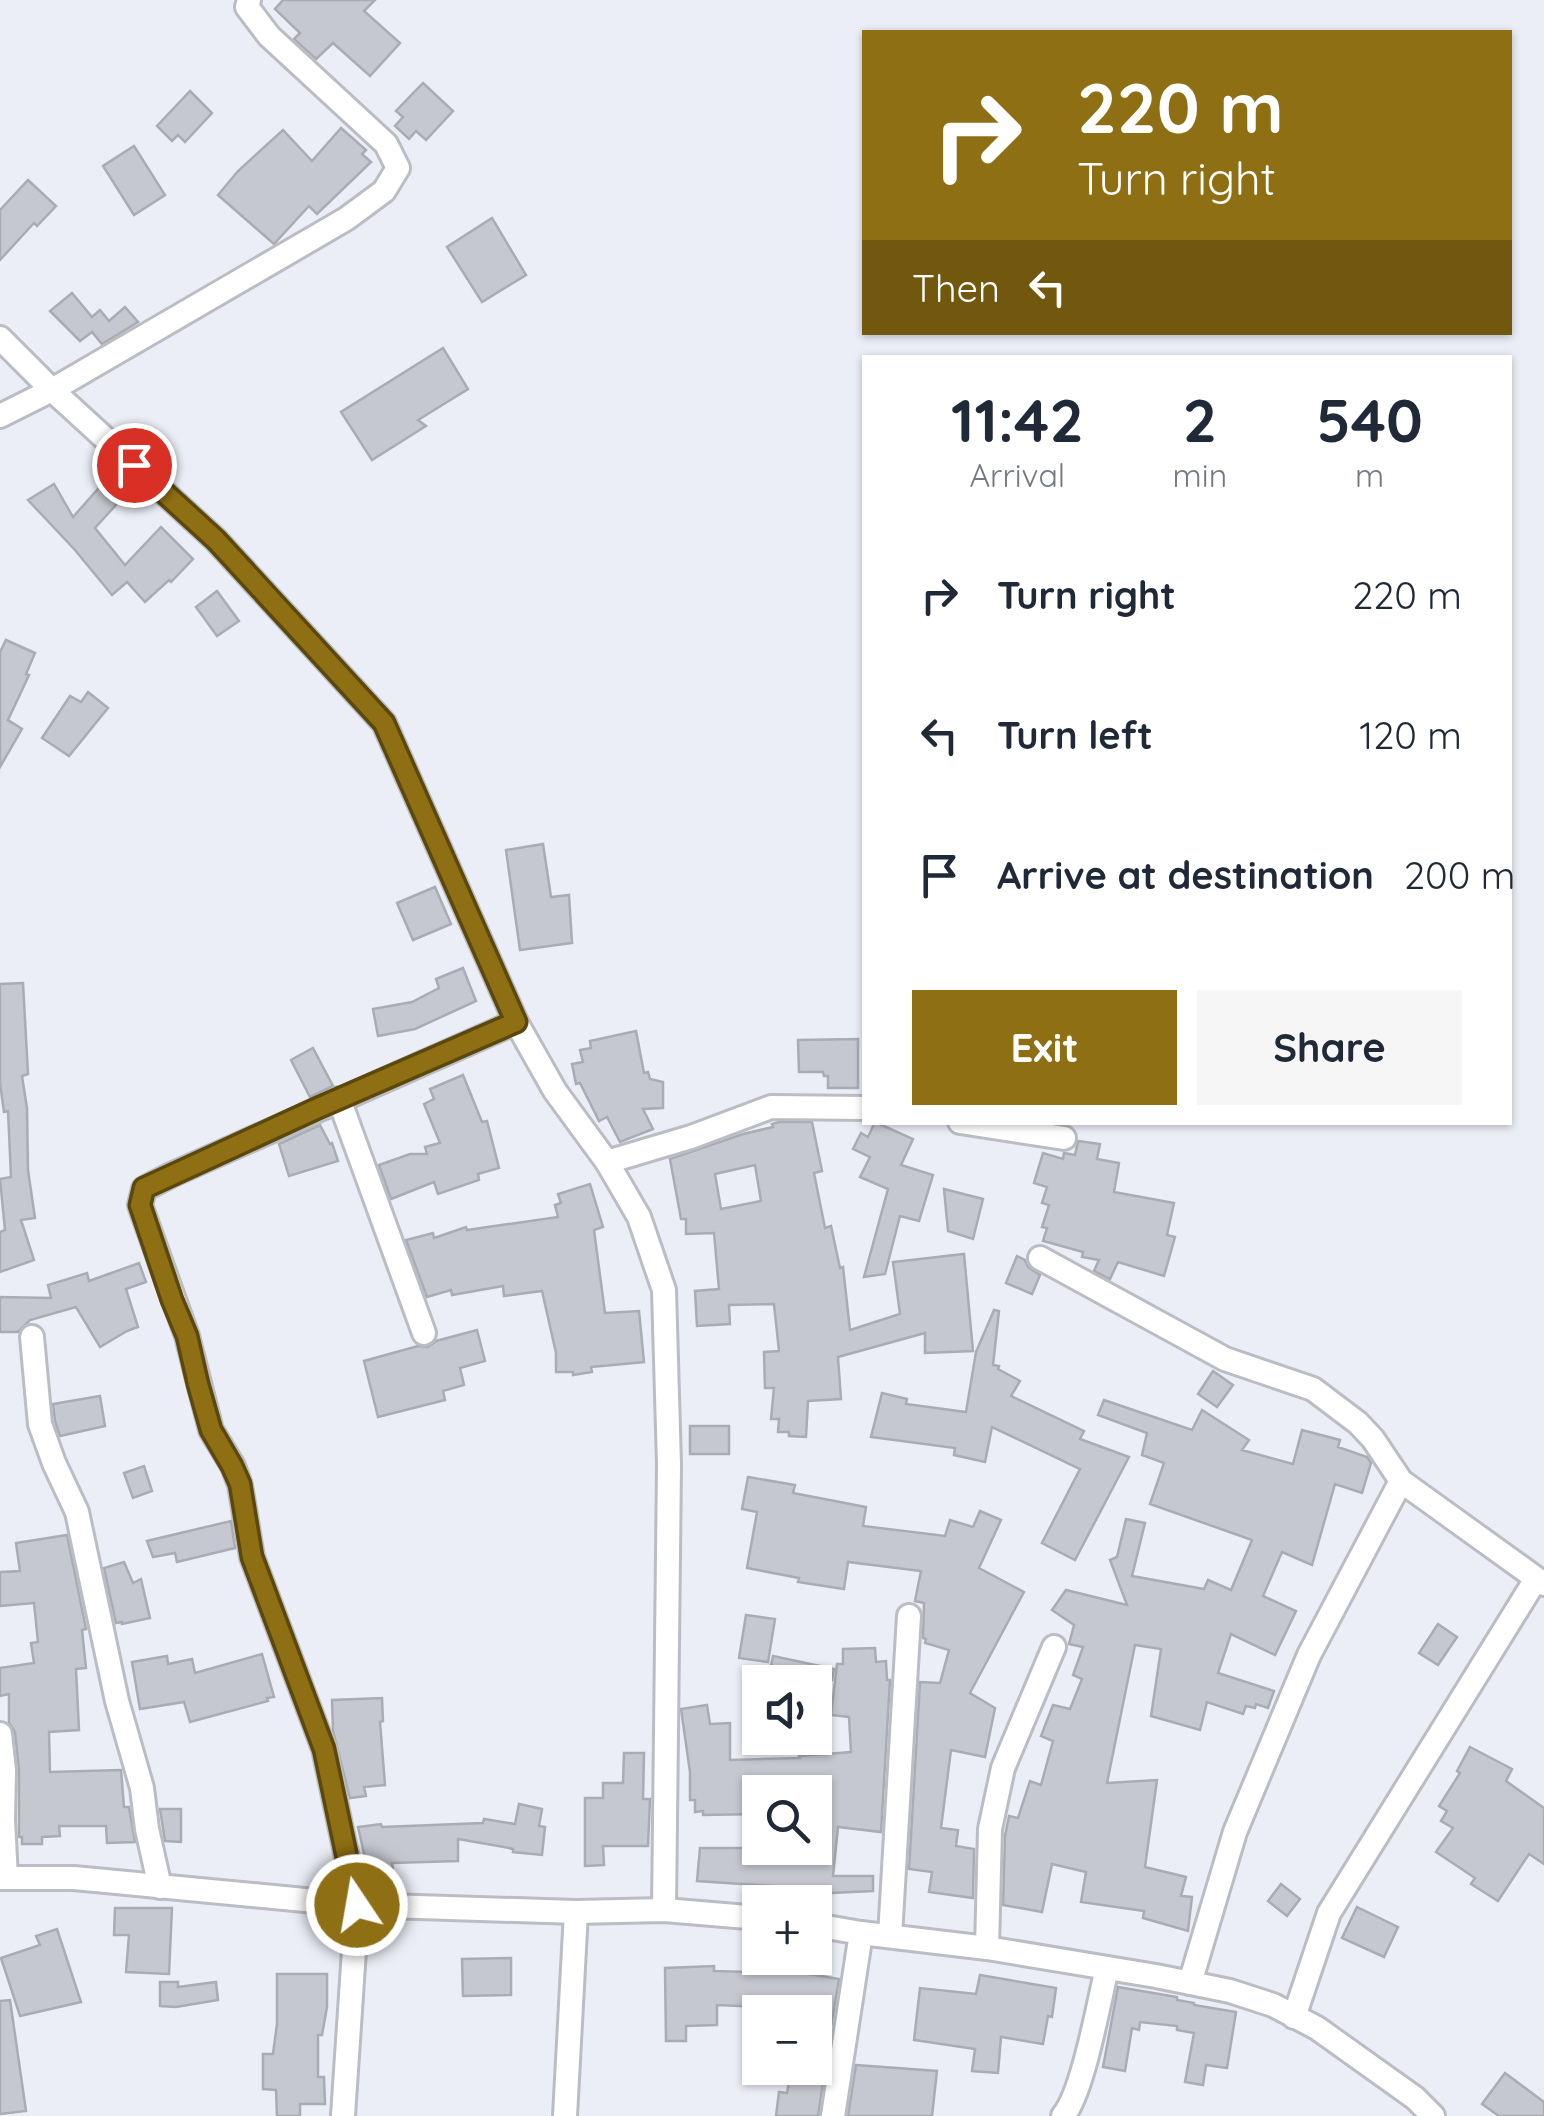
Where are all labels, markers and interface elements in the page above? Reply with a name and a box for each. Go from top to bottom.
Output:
text: 220 m [1077,63,1284,151]
icon: right [912,70,1042,200]
text: Turn right [1077,150,1276,206]
icon: left [1020,260,1075,315]
text: Then [912,264,1000,312]
text: 11:42 [951,382,1084,457]
text: 2 [1183,382,1217,457]
text: 540 [1316,382,1423,457]
pin [92,423,177,508]
icon: arrive [107,438,162,493]
text: Arrival [969,455,1065,495]
text: min [1173,455,1227,495]
text: m [1355,455,1384,495]
icon: right [912,568,967,623]
text: Turn right [997,571,1176,619]
text: 220 m [1352,571,1462,619]
icon: left [912,708,967,763]
text: Turn left [997,711,1153,759]
text: 120 m [1359,711,1462,759]
icon: arrive [912,848,967,903]
text: Arrive at destination [997,851,1374,899]
text: 200 m [1404,851,1515,899]
button: Exit [912,990,1177,1105]
button: Share [1197,990,1462,1105]
map controls [742,1665,832,2085]
button: sound [742,1665,832,1755]
button: search [742,1775,832,1865]
position arrow [305,1853,409,1957]
button: + [742,1885,832,1975]
button: − [742,1995,832,2085]

